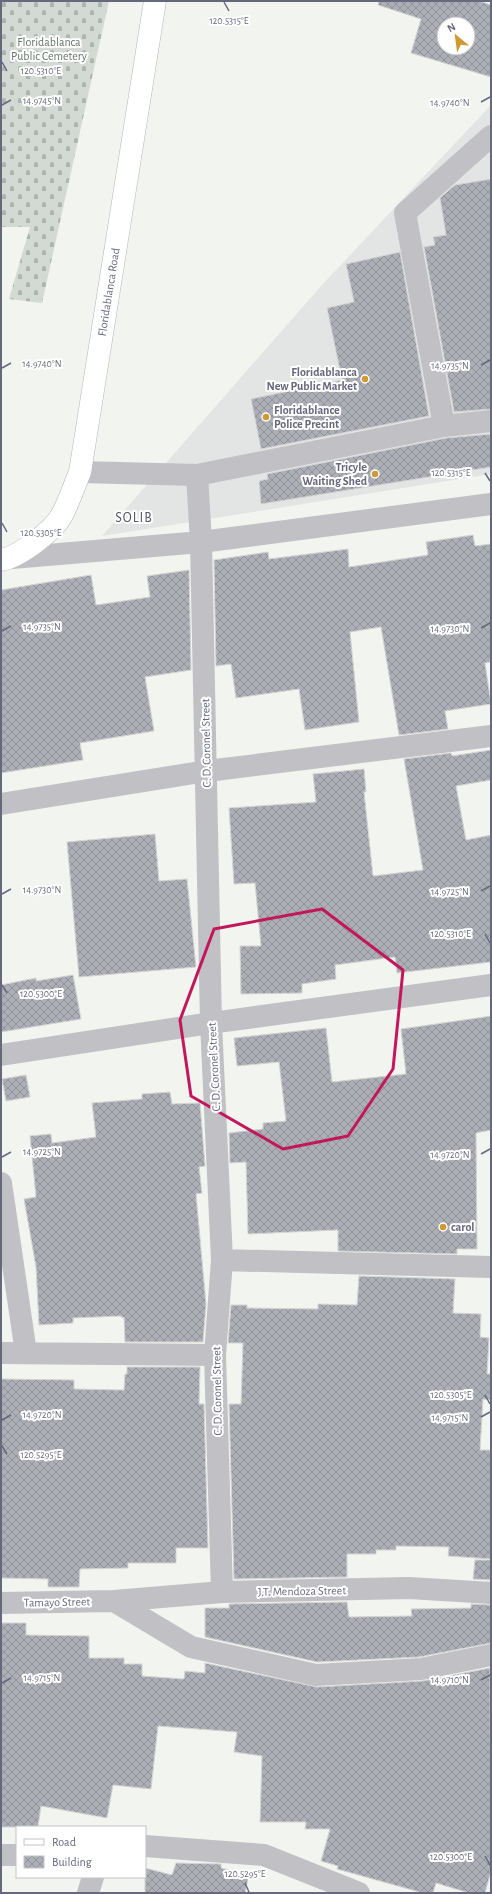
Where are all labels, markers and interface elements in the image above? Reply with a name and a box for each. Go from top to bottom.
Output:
text: 120.5315°E [209,16,249,26]
north arrow [436,16,476,56]
text: N [445,21,457,34]
park label: Floridablanca Public Cemetery [11,36,87,63]
text: 120.5310°E [21,66,61,76]
text: 14.9745°N [23,96,61,106]
text: 14.9740°N [430,98,470,108]
street label: Floridablanca Road [96,247,122,337]
text: 14.9740°N [22,359,62,369]
text: 14.9735°N [431,361,469,371]
place label: Floridablanca New Public Market [267,366,357,392]
marker: Floridablanca New Public Market [360,374,370,384]
place label: Floridablance Police Precint [274,404,340,430]
marker: Floridablance Police Precint [261,412,271,422]
place label: Tricyle Waiting Shed [302,461,368,487]
text: 120.5315°E [431,468,471,478]
marker: Tricyle Waiting Shed [370,469,380,479]
district label: SOLIB [115,511,153,525]
text: 120.5305°E [20,528,62,538]
text: 14.9735°N [23,622,61,632]
text: 14.9730°N [431,624,469,634]
street label: C. D. Coronel Street [199,698,213,788]
text: 14.9730°N [23,885,61,895]
text: 14.9725°N [431,887,469,897]
text: 120.5310°E [431,929,471,939]
text: 120.5300°E [20,989,62,999]
street label: C. D. Coronel Street [206,1022,222,1112]
text: 14.9725°N [23,1147,61,1157]
text: 14.9720°N [431,1150,470,1160]
place label: carol [451,1221,474,1233]
marker: carol [438,1222,448,1232]
street label: C. D. Coronel Street [210,1346,224,1436]
text: 120.5305°E [430,1390,472,1400]
text: 14.9720°N [23,1410,62,1420]
text: 14.9715°N [432,1413,468,1423]
text: 120.5295°E [21,1450,62,1460]
street label: J.T. Mendoza Street [258,1584,346,1598]
street label: Tamayo Street [24,1595,91,1610]
text: 14.9715°N [24,1673,60,1683]
text: 14.9710°N [431,1675,469,1685]
legend [16,1826,146,1878]
text: Road [52,1836,76,1848]
text: 120.5300°E [430,1852,472,1862]
text: Building [52,1856,92,1868]
text: 120.5295°E [225,1869,266,1879]

